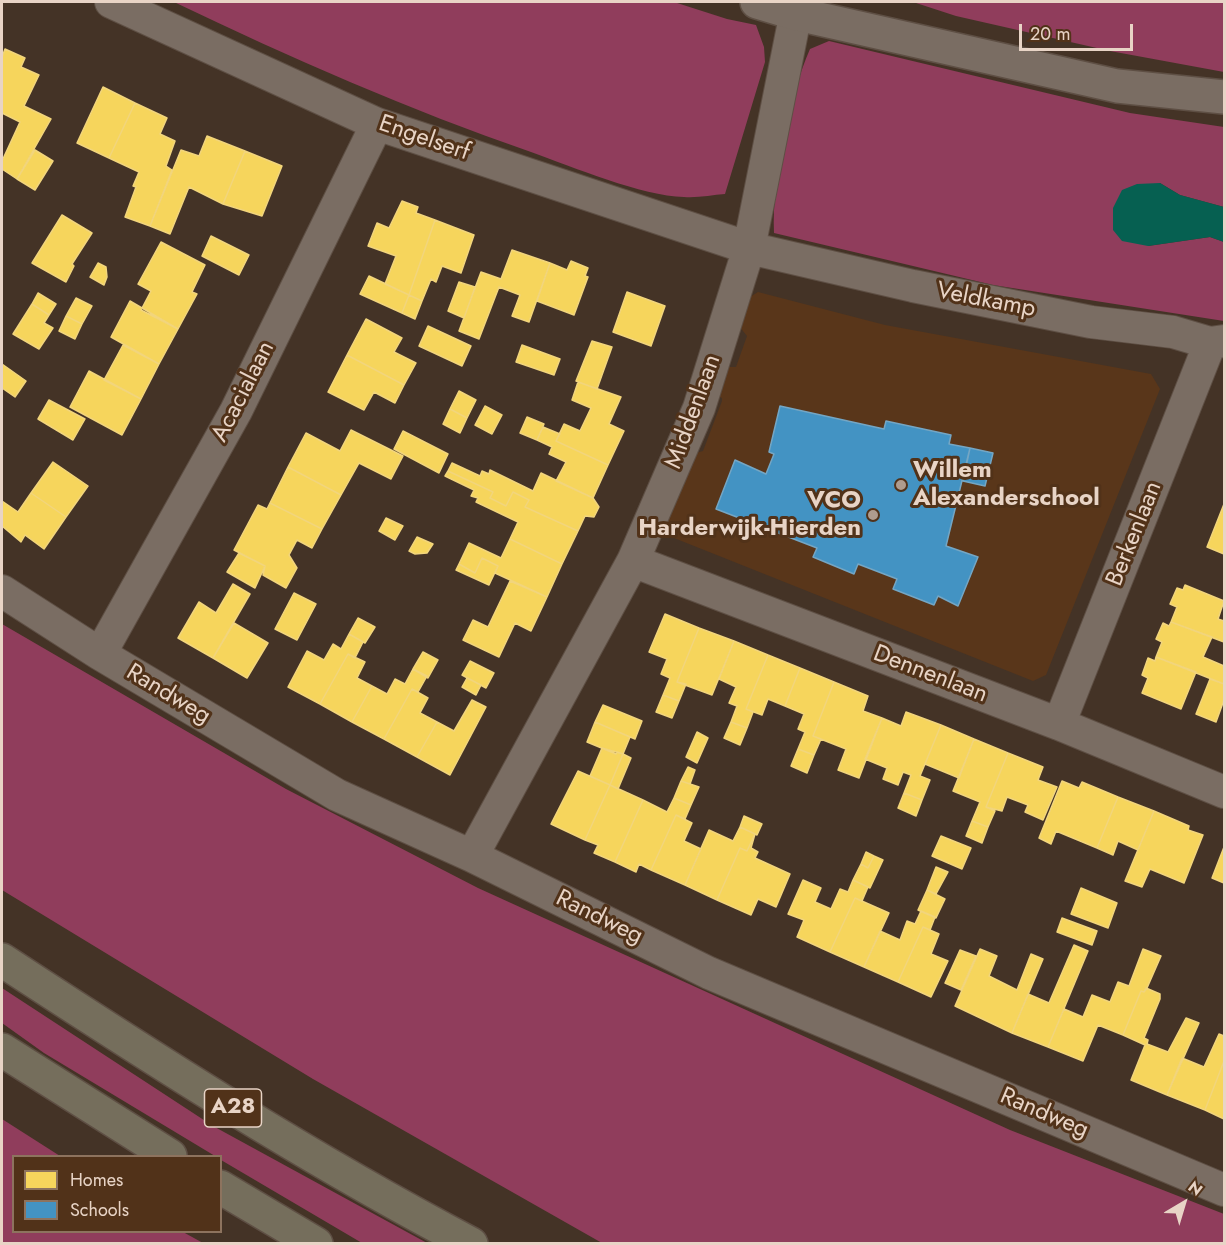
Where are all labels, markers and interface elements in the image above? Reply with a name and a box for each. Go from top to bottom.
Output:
scale bar [1022,12,1136,50]
text: 20 m [1030,21,1070,47]
street label: Engelserf [375,110,473,168]
street label: Veldkamp [934,277,1038,325]
street label: Acacialaan [206,337,282,447]
street label: Middenlaan [660,351,728,473]
place label: Willem Alexanderschool [913,457,1100,513]
street label: Berkenlaan [1101,477,1169,591]
marker: Willem Alexanderschool [894,478,908,492]
place label: VCO Harderwijk-Hierden [638,487,861,543]
marker: VCO Harderwijk-Hierden [866,508,880,522]
street label: Dennenlaan [869,640,991,710]
street label: Randweg [121,659,215,731]
street label: Randweg [551,885,647,951]
street label: Randweg [995,1083,1093,1145]
road number: A28 [204,1089,262,1127]
legend [12,1155,222,1233]
text: Homes [70,1167,123,1193]
north arrow [1154,1173,1214,1233]
text: N [1183,1175,1207,1201]
text: Schools [70,1197,129,1223]

